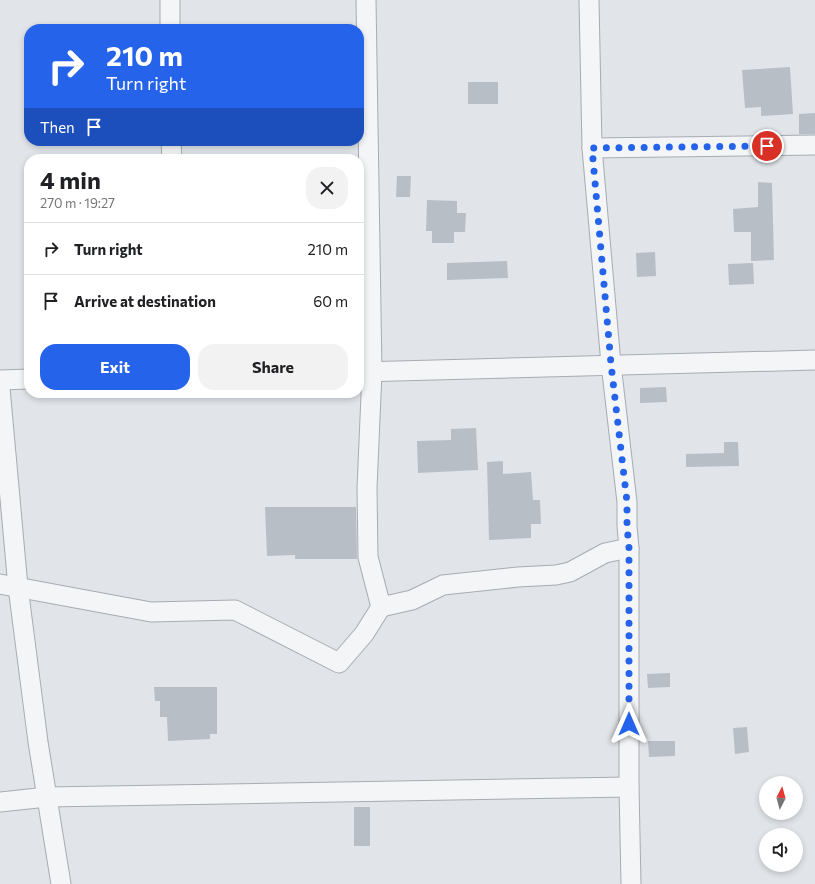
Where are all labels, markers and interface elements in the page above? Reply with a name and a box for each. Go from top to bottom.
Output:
text: 210 m [106,38,183,72]
icon: right [40,40,92,92]
text: Turn right [106,72,186,94]
icon: arrive [83,116,105,138]
text: Then [40,118,75,136]
pin [750,129,784,163]
icon: arrive [756,135,778,157]
text: 4 min [40,165,101,194]
button: close [306,167,348,209]
text: 270 m · 19:27 [40,195,115,211]
icon: right [40,238,62,260]
text: Turn right [74,240,143,258]
text: 210 m [308,240,348,258]
icon: arrive [40,290,62,312]
text: Arrive at destination [74,292,216,310]
text: 60 m [313,292,348,310]
button: Exit [40,344,190,390]
button: Share [198,344,348,390]
position arrow [608,703,650,745]
north arrow [759,776,803,820]
map controls [759,776,803,872]
button: sound [759,828,803,872]

